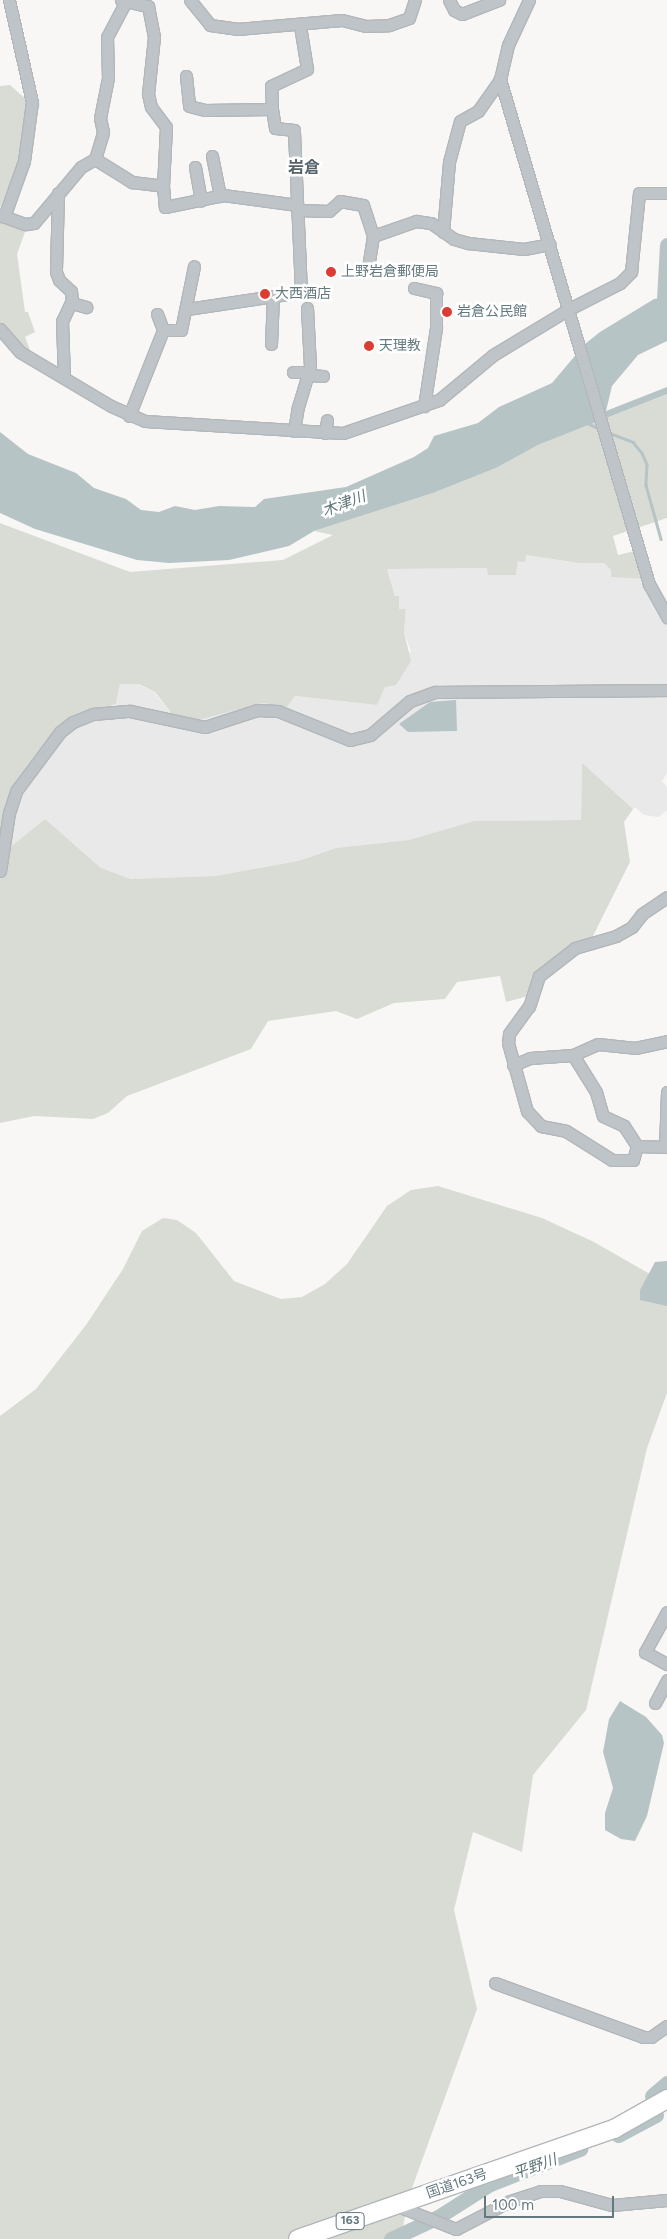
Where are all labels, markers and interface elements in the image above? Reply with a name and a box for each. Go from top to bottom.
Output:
district label: 岩倉 [288,158,320,178]
place label: 上野岩倉郵便局 [341,264,439,280]
marker: 上野岩倉郵便局 [325,266,337,278]
place label: 大西酒店 [275,286,331,302]
marker: 大西酒店 [259,288,271,300]
place label: 岩倉公民館 [457,304,527,320]
marker: 岩倉公民館 [441,306,453,318]
place label: 天理教 [379,338,421,354]
marker: 天理教 [363,340,375,352]
water label: 木津川 [320,488,368,520]
water label: 平野川 [511,2151,559,2183]
street label: 国道163号 [424,2166,490,2202]
scale bar [487,2186,617,2218]
text: 100 m [492,2196,534,2214]
road number: 163 [335,2212,365,2230]

